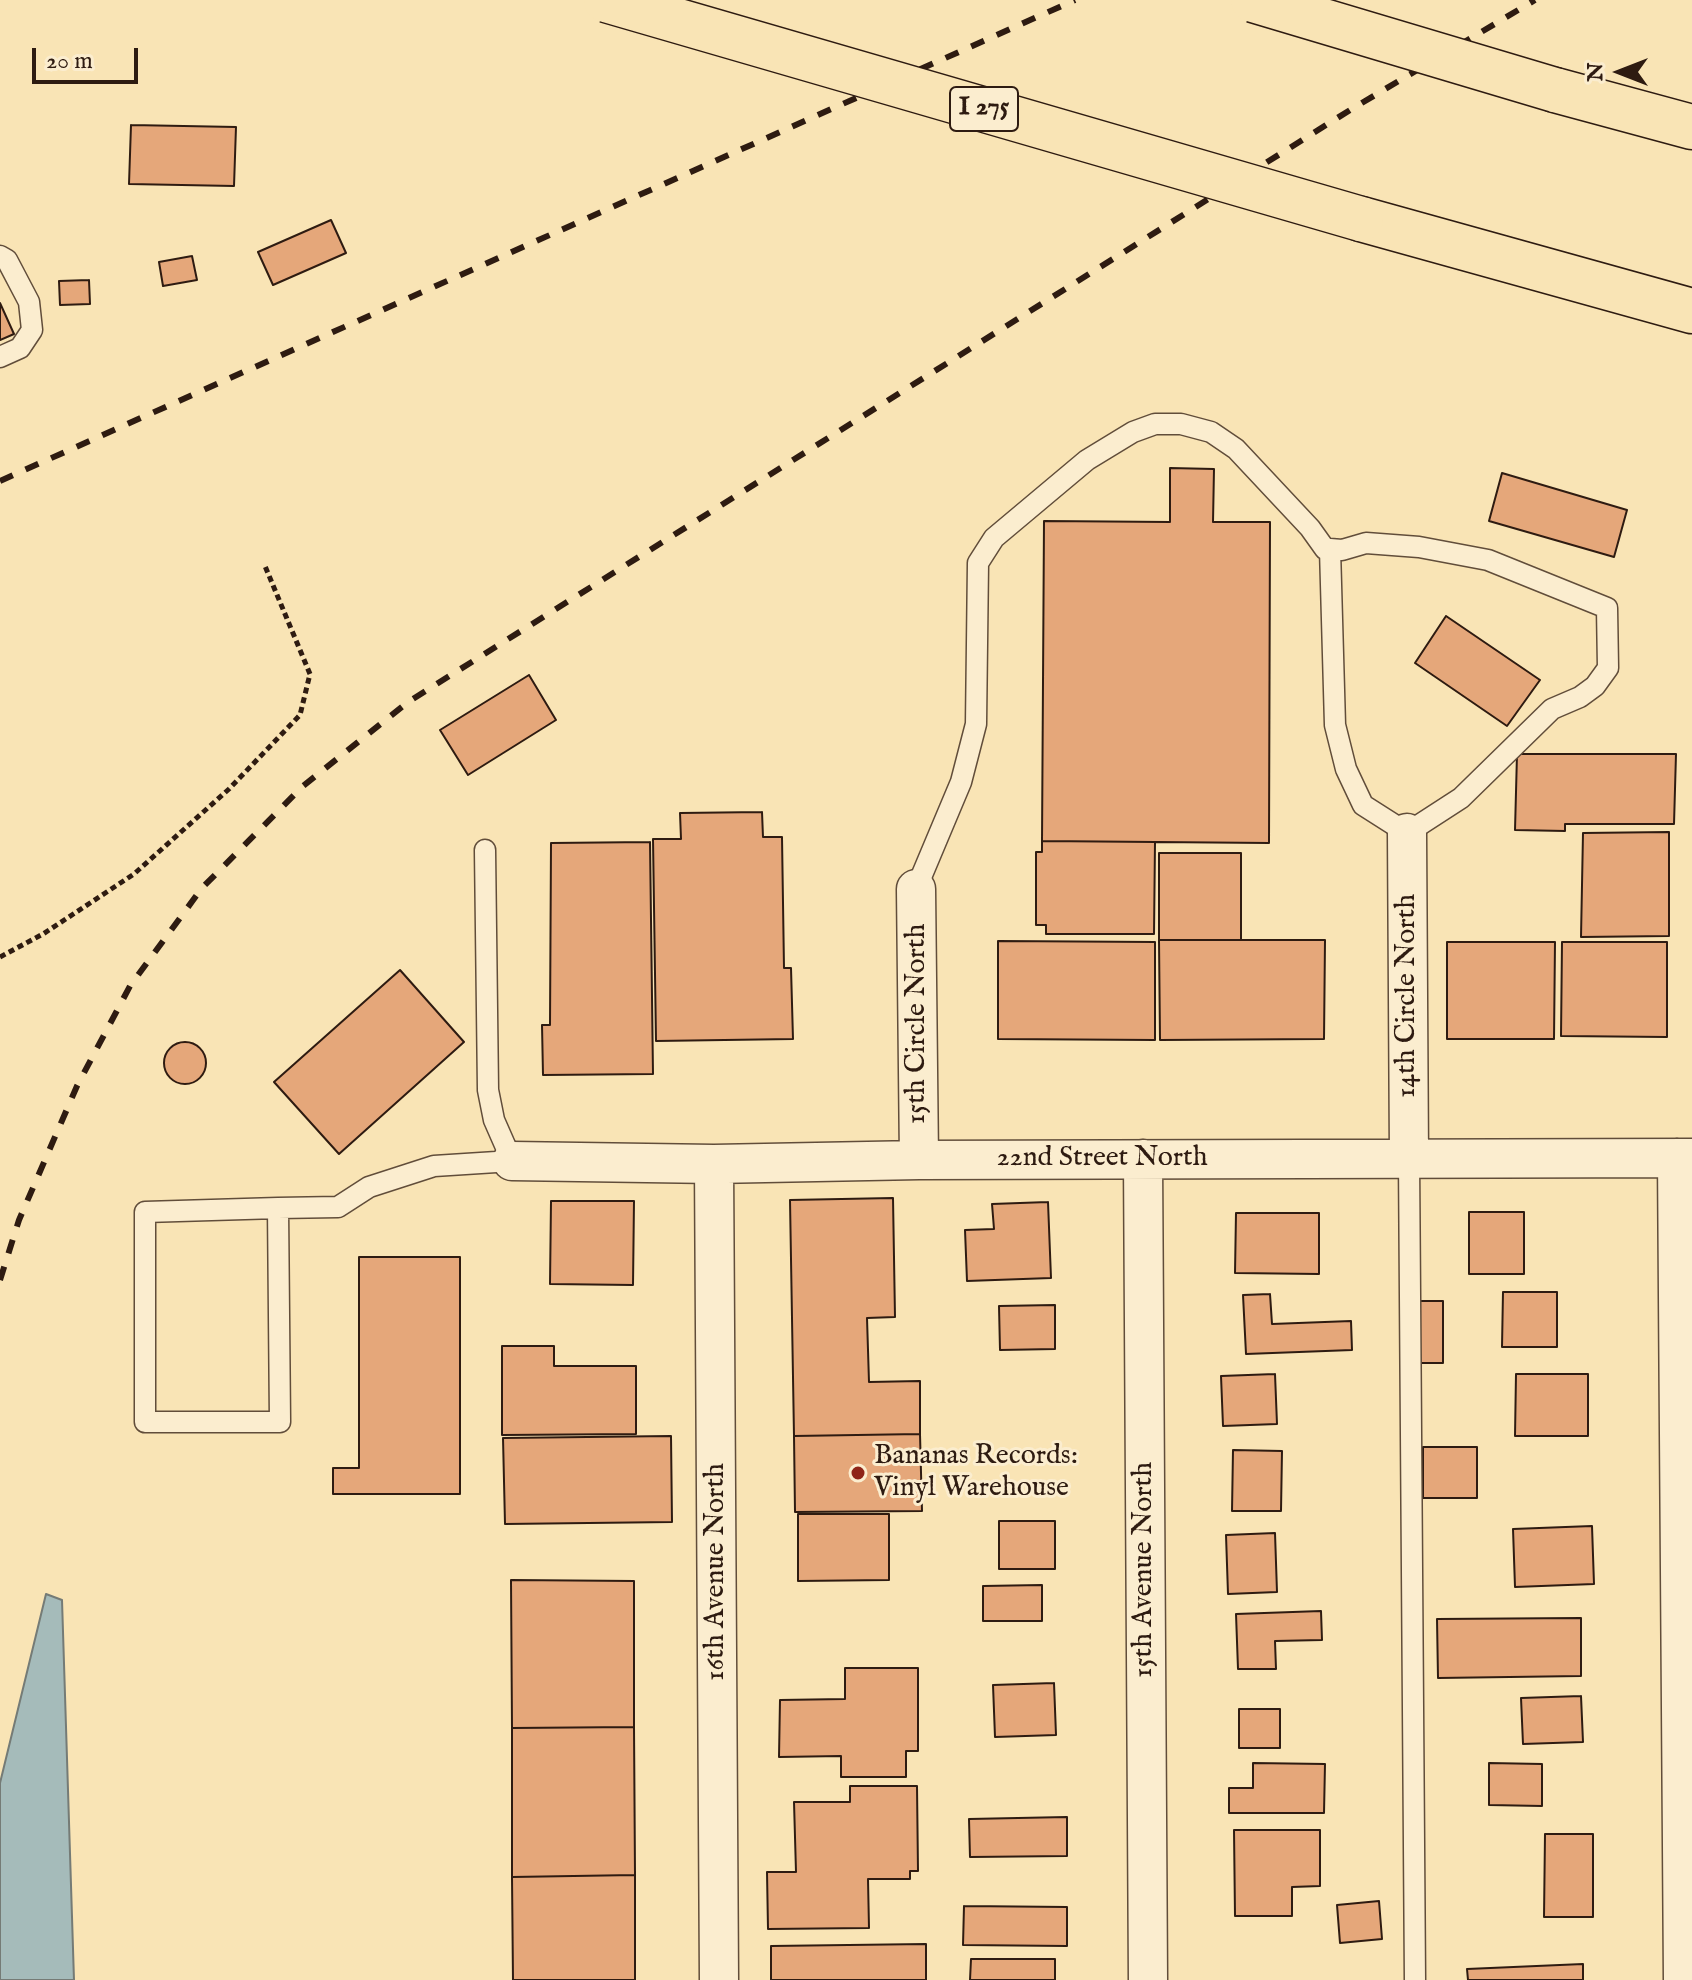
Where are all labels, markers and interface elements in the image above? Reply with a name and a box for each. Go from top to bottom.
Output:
scale bar [36,32,142,82]
north arrow [1580,32,1660,112]
text: 20 m [46,46,93,77]
text: N [1582,62,1610,82]
road number: I 275 [950,87,1018,131]
street label: 14th Circle North [1391,894,1425,1098]
street label: 15th Circle North [901,924,935,1124]
street label: 22nd Street North [996,1142,1208,1176]
place label: Bananas Records: Vinyl Warehouse [874,1440,1078,1506]
street label: 15th Avenue North [1128,1462,1162,1678]
street label: 16th Avenue North [700,1463,734,1681]
marker: Bananas Records: Vinyl Warehouse [849,1464,867,1482]

